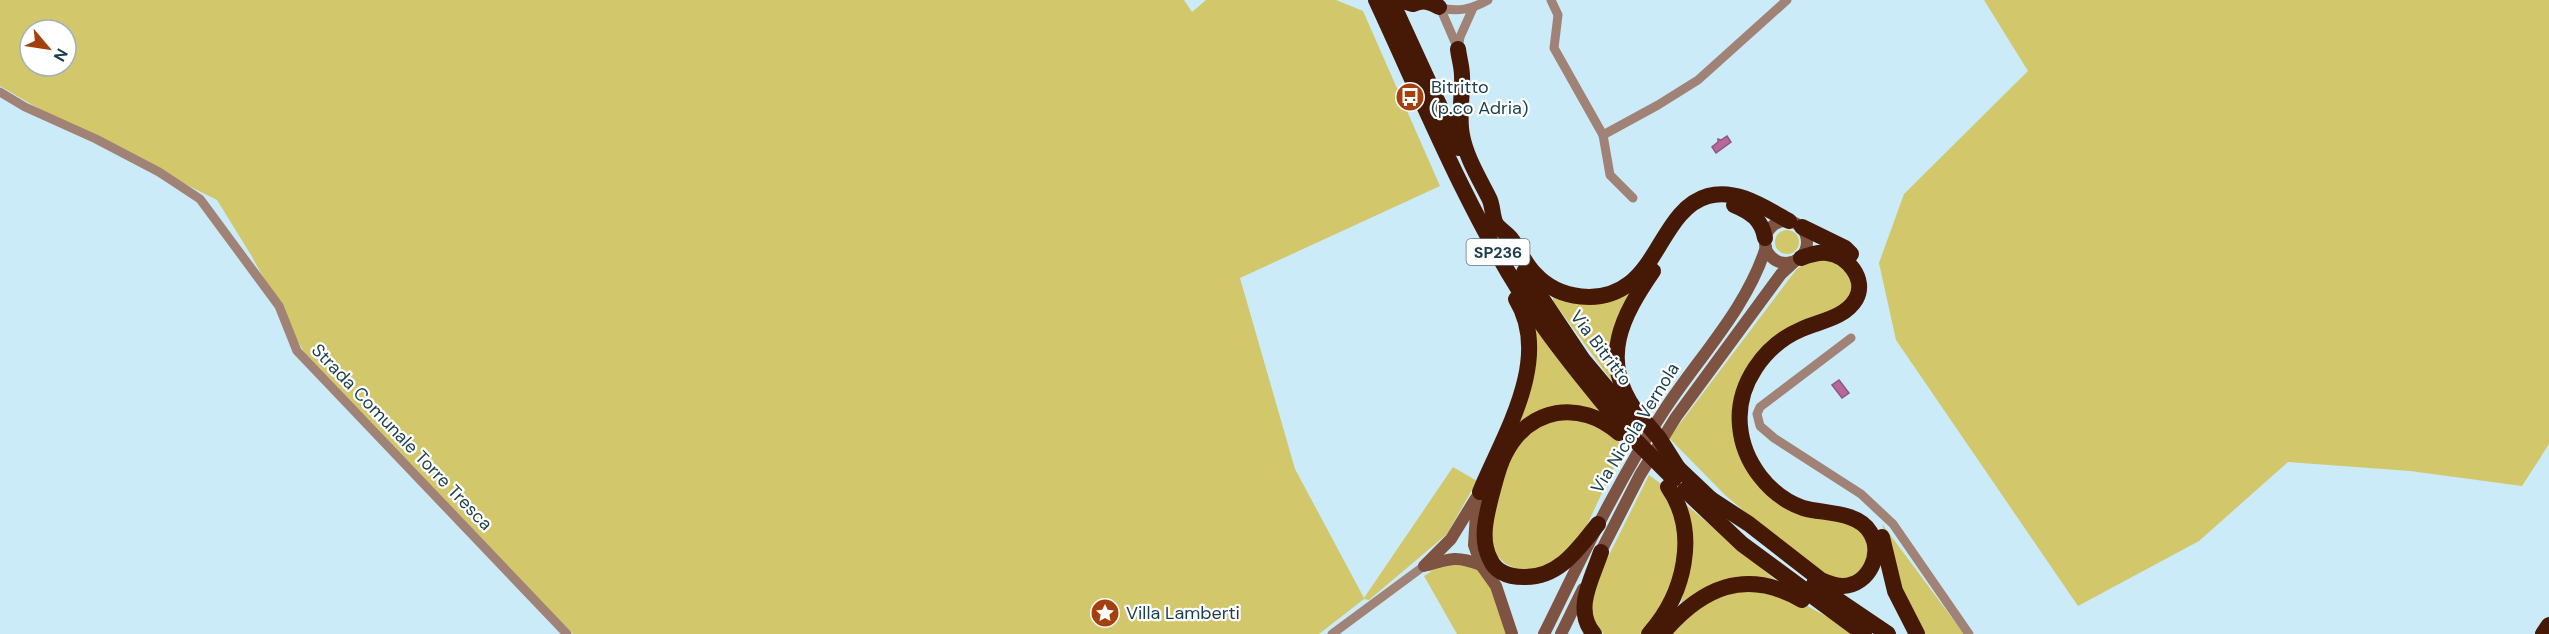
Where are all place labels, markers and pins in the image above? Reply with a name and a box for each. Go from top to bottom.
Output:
place label: Bitritto (p.co Adria) [1431,75,1529,120]
bus stop icon: Bitritto (p.co Adria) [1394,81,1426,113]
place icon: Villa Lamberti [1089,597,1121,629]
place label: Villa Lamberti [1126,601,1240,625]

